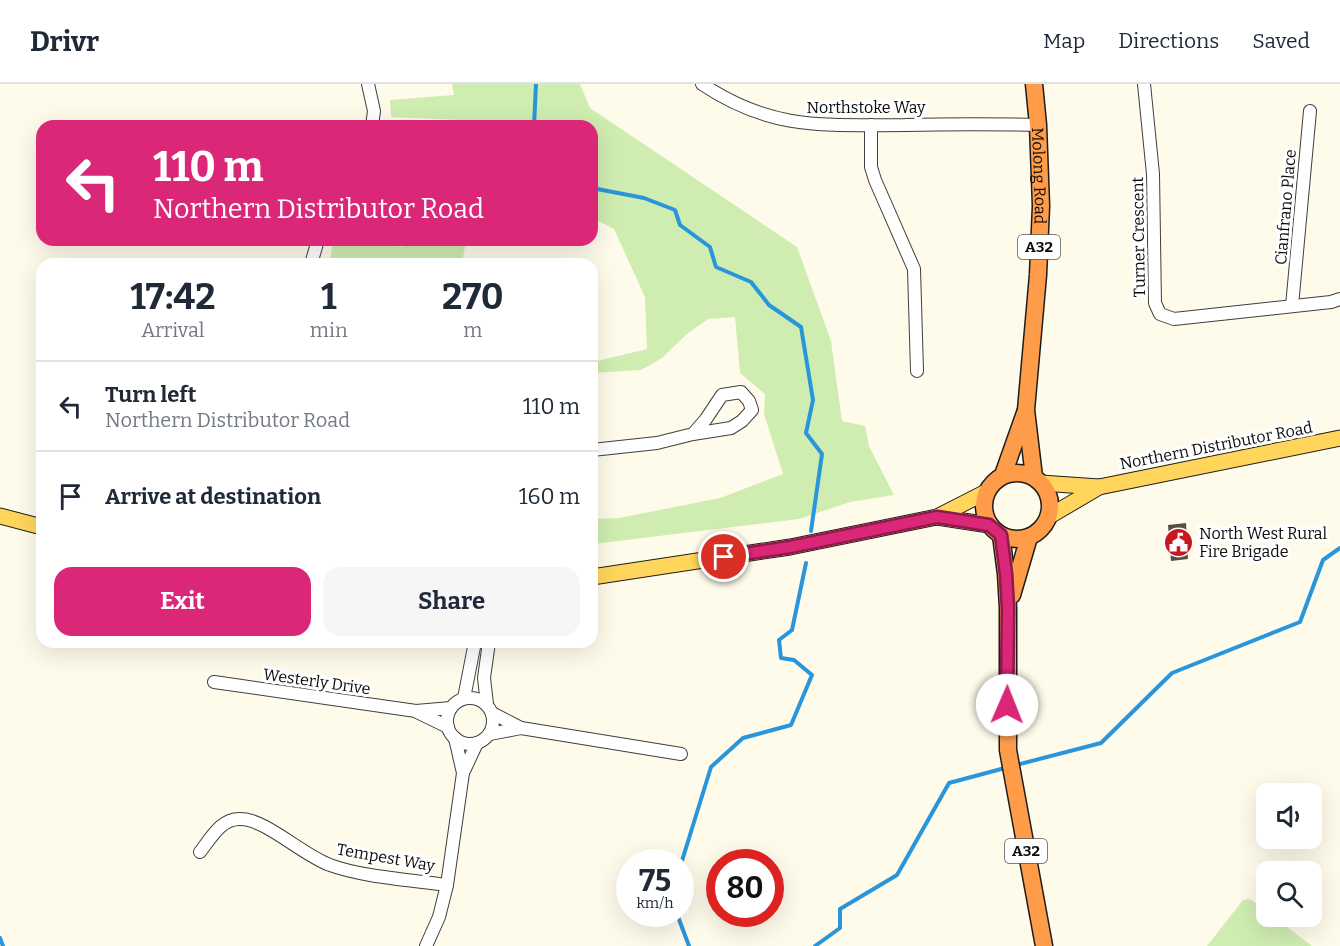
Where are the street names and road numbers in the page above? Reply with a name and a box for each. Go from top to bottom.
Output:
street label: Northstoke Way [807,98,926,117]
street label: Molong Road [1028,127,1050,225]
street label: Cianfrano Place [1271,148,1300,266]
street label: Turner Crescent [1128,176,1149,297]
road number: A32 [1018,235,1060,259]
street label: Northern Distributor Road [1118,417,1315,474]
street label: Westerly Drive [262,665,372,698]
road number: A32 [1005,839,1047,863]
street label: Tempest Way [335,840,437,876]

